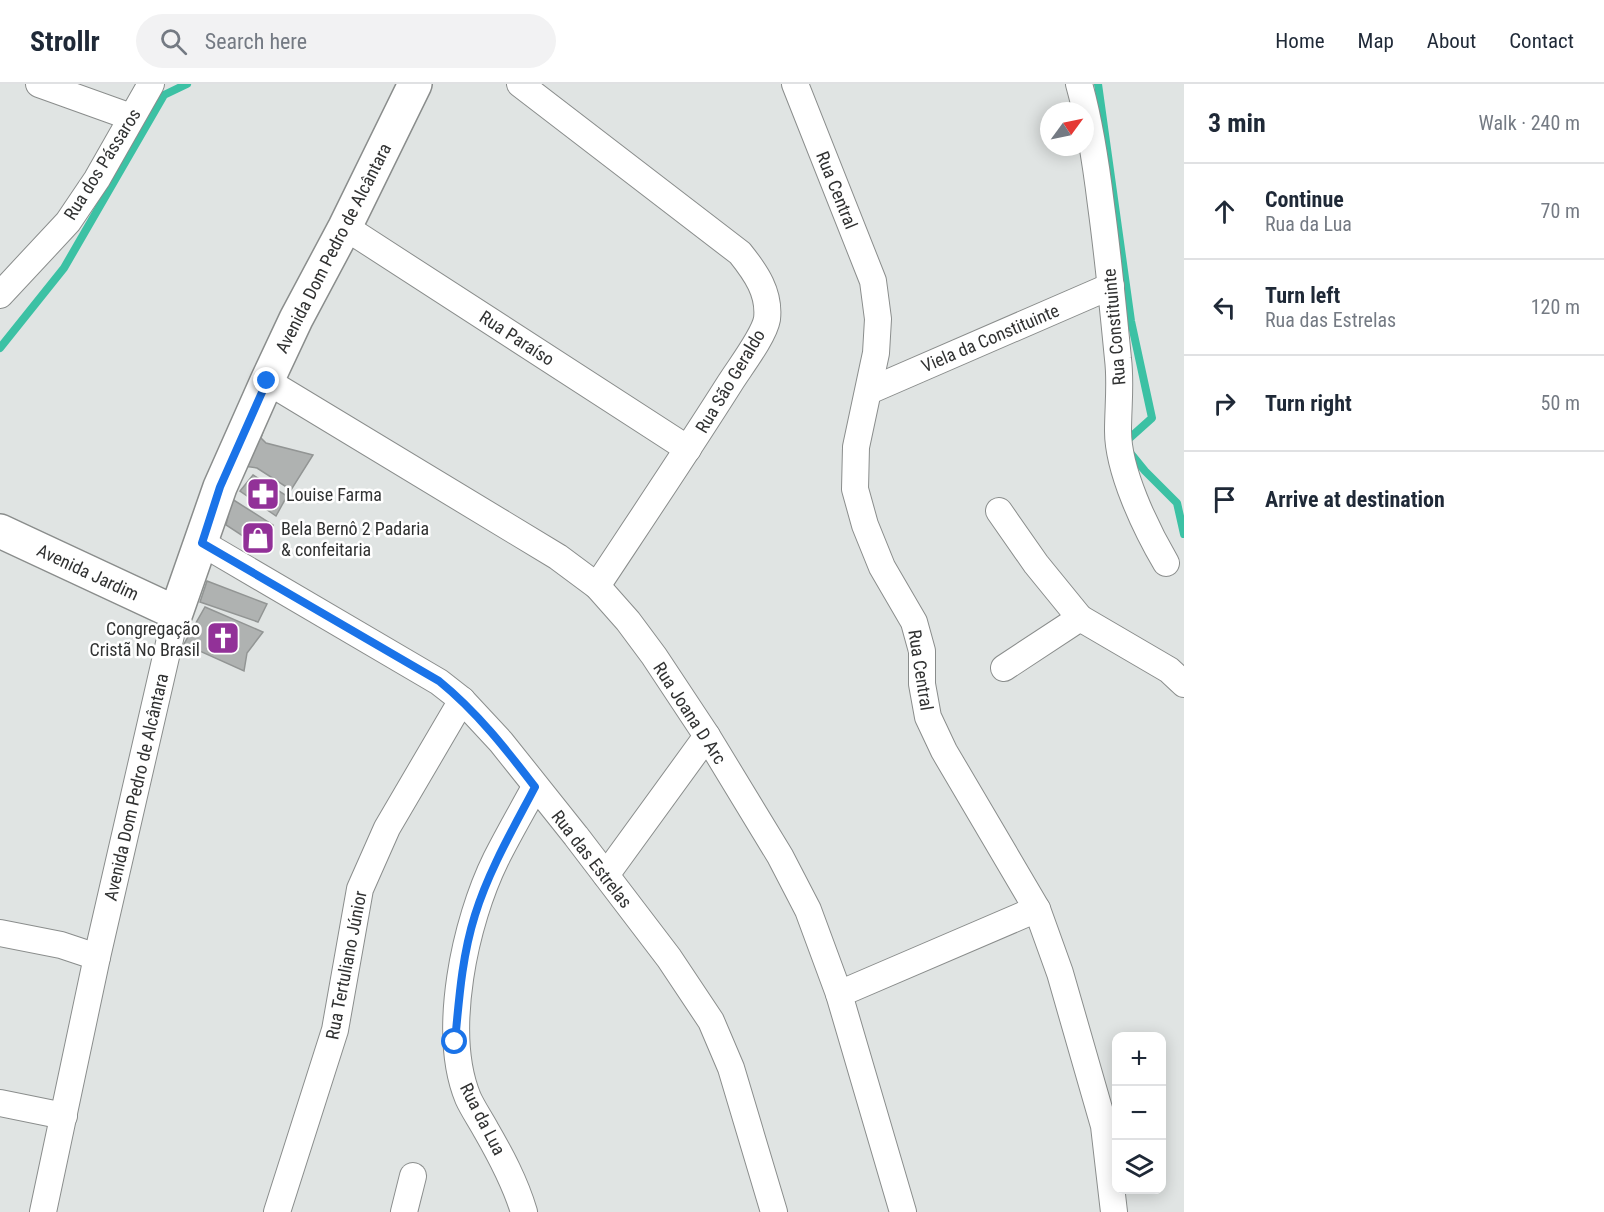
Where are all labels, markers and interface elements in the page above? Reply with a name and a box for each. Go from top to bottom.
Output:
search box [136,14,556,68]
text: Strollr [30,25,100,58]
icon: search [157,25,190,58]
text: Search here [205,29,307,54]
text: Home [1275,29,1325,53]
text: Map [1358,29,1394,53]
text: About [1427,29,1476,53]
text: Contact [1509,29,1574,53]
north arrow [1040,102,1094,156]
street label: Rua dos Pássaros [59,104,145,224]
text: 3 min [1208,108,1266,138]
text: Walk · 240 m [1479,111,1580,135]
street label: Avenida Dom Pedro de Alcântara [271,140,395,356]
street label: Rua Central [812,148,862,232]
text: Continue [1265,187,1344,212]
icon: ahead [1208,195,1241,228]
text: 70 m [1541,199,1580,223]
text: Rua da Lua [1265,212,1352,236]
street label: Rua Constituinte [1098,268,1130,386]
text: Turn left [1265,283,1340,308]
icon: left [1208,291,1241,324]
text: 120 m [1531,295,1580,319]
street label: Viela da Constituinte [918,300,1062,376]
street label: Rua Paraíso [476,306,558,370]
text: Rua das Estrelas [1265,308,1396,332]
street label: Rua São Geraldo [691,325,769,437]
route end [253,367,279,393]
icon: right [1208,387,1241,420]
text: Turn right [1265,391,1352,416]
text: 50 m [1541,391,1580,415]
pharmacy icon: Louise Farma [245,476,281,512]
icon: arrive [1208,483,1241,516]
place label: Louise Farma [286,484,382,505]
text: Arrive at destination [1265,487,1445,512]
place label: Bela Bernô 2 Padaria & confeitaria [281,518,429,560]
shop icon: Bela Bernô 2 Padaria & confeitaria [240,520,276,556]
street label: Avenida Jardim [34,539,142,605]
place label: Congregação Cristã No Brasil [90,618,200,660]
church icon: Congregação Cristã No Brasil [205,620,241,656]
street label: Rua Central [904,628,938,712]
street label: Rua Joana D Arc [649,658,731,768]
street label: Avenida Dom Pedro de Alcântara [100,671,172,903]
street label: Rua das Estrelas [547,806,637,912]
street label: Rua Tertuliano Júnior [321,888,371,1041]
route start [441,1028,467,1054]
map controls [1112,1032,1166,1194]
button: + [1112,1032,1166,1086]
street label: Rua da Lua [456,1079,510,1159]
button: − [1112,1086,1166,1140]
button: layers [1112,1140,1166,1194]

